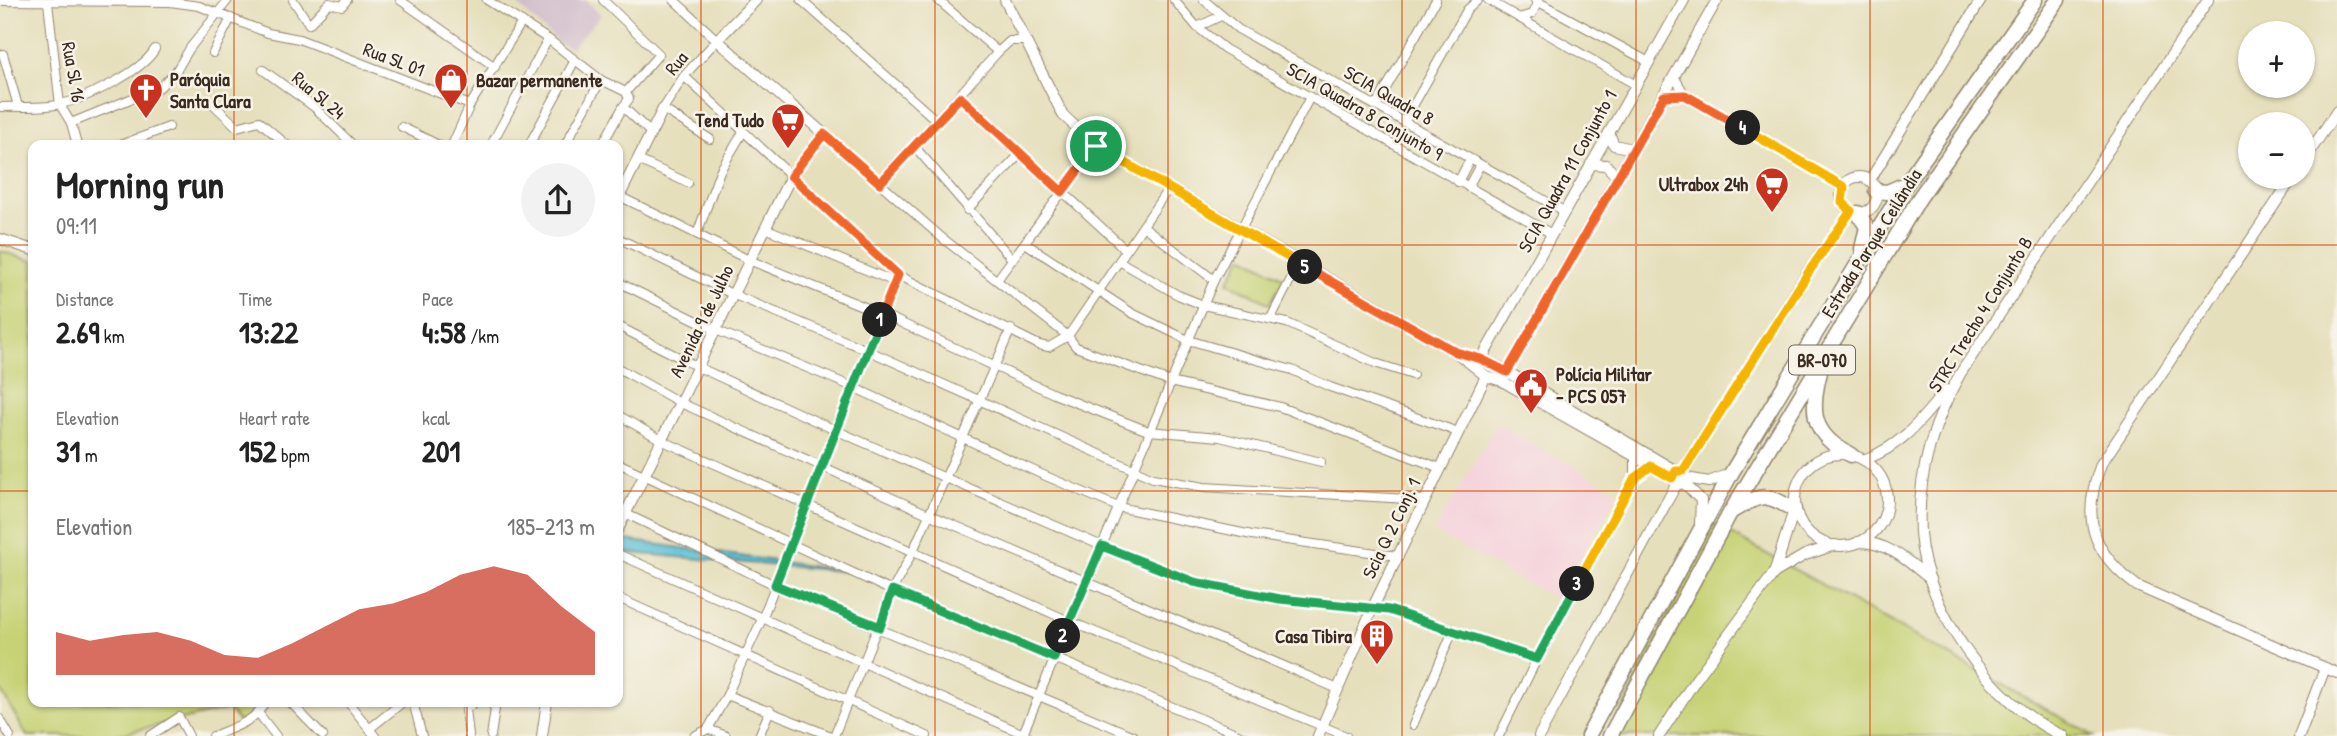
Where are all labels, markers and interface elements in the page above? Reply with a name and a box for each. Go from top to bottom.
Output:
map controls [2238,21,2315,189]
button: + [2238,21,2315,98]
street label: Rua SL 01 [360,35,428,83]
street label: Rua Sl 16 [56,40,92,104]
street label: Rua [658,45,694,80]
street label: SCIA Quadra 8 Conjunto 9 [1282,56,1448,166]
street label: SCIA Quadra 8 [1339,59,1439,131]
shop icon: Bazar permanente [432,61,470,110]
street label: Rua Sl 24 [287,65,351,125]
place label: Paróquia Santa Clara [170,66,251,114]
place label: Bazar permanente [476,67,603,94]
church icon: Paróquia Santa Clara [127,71,165,120]
street label: SCIA Quadra 11 Conjunto 1 [1511,85,1623,257]
supermarket icon: Tend Tudo [769,101,807,150]
place label: Tend Tudo [695,107,764,133]
pin: 4 [1726,110,1760,146]
button: − [2238,112,2315,189]
text: 4 [1739,114,1746,140]
pin [1066,116,1126,176]
icon: arrive [1077,127,1115,165]
text: Morning run [56,158,224,210]
button: share [521,163,595,237]
street label: Estrada Parque Ceilândia [1815,163,1928,322]
supermarket icon: Ultrabox 24h [1753,165,1791,214]
place label: Ultrabox 24h [1659,171,1748,197]
text: 09:11 [56,210,97,241]
street label: STRC Trecho 4 Conjunto B [1922,231,2038,397]
pin: 5 [1288,250,1322,284]
text: 5 [1300,253,1309,279]
street label: Avenida 9 de Julho [662,260,740,382]
text: Distance [56,286,114,312]
text: Time [239,286,273,312]
text: Pace [422,286,454,312]
pin: 1 [862,302,898,338]
text: 1 [876,306,883,332]
text: 2.69 [56,312,99,352]
text: 13:22 [239,312,298,352]
text: 4:58 [422,312,466,352]
text: km [99,323,125,349]
text: /km [466,323,499,349]
road number: BR-070 [1789,346,1855,374]
place label: Polícia Militar - PCS 057 [1556,361,1652,409]
public building icon: Polícia Militar - PCS 057 [1512,366,1550,415]
text: Elevation [56,405,119,431]
text: Heart rate [239,405,310,431]
text: kcal [422,405,450,431]
text: 31 [56,431,80,471]
text: 152 [239,431,277,471]
text: 201 [422,431,460,471]
text: m [80,442,98,468]
text: bpm [277,442,310,468]
street label: Scia Q 2 Conj. 1 [1355,473,1427,583]
text: Elevation [56,511,132,542]
text: 185–213 m [507,511,595,542]
pin: 3 [1560,566,1594,602]
text: 3 [1572,570,1581,596]
building icon: Casa Tibira [1358,617,1396,666]
pin: 2 [1046,618,1080,654]
text: 2 [1058,622,1067,648]
place label: Casa Tibira [1275,623,1353,649]

